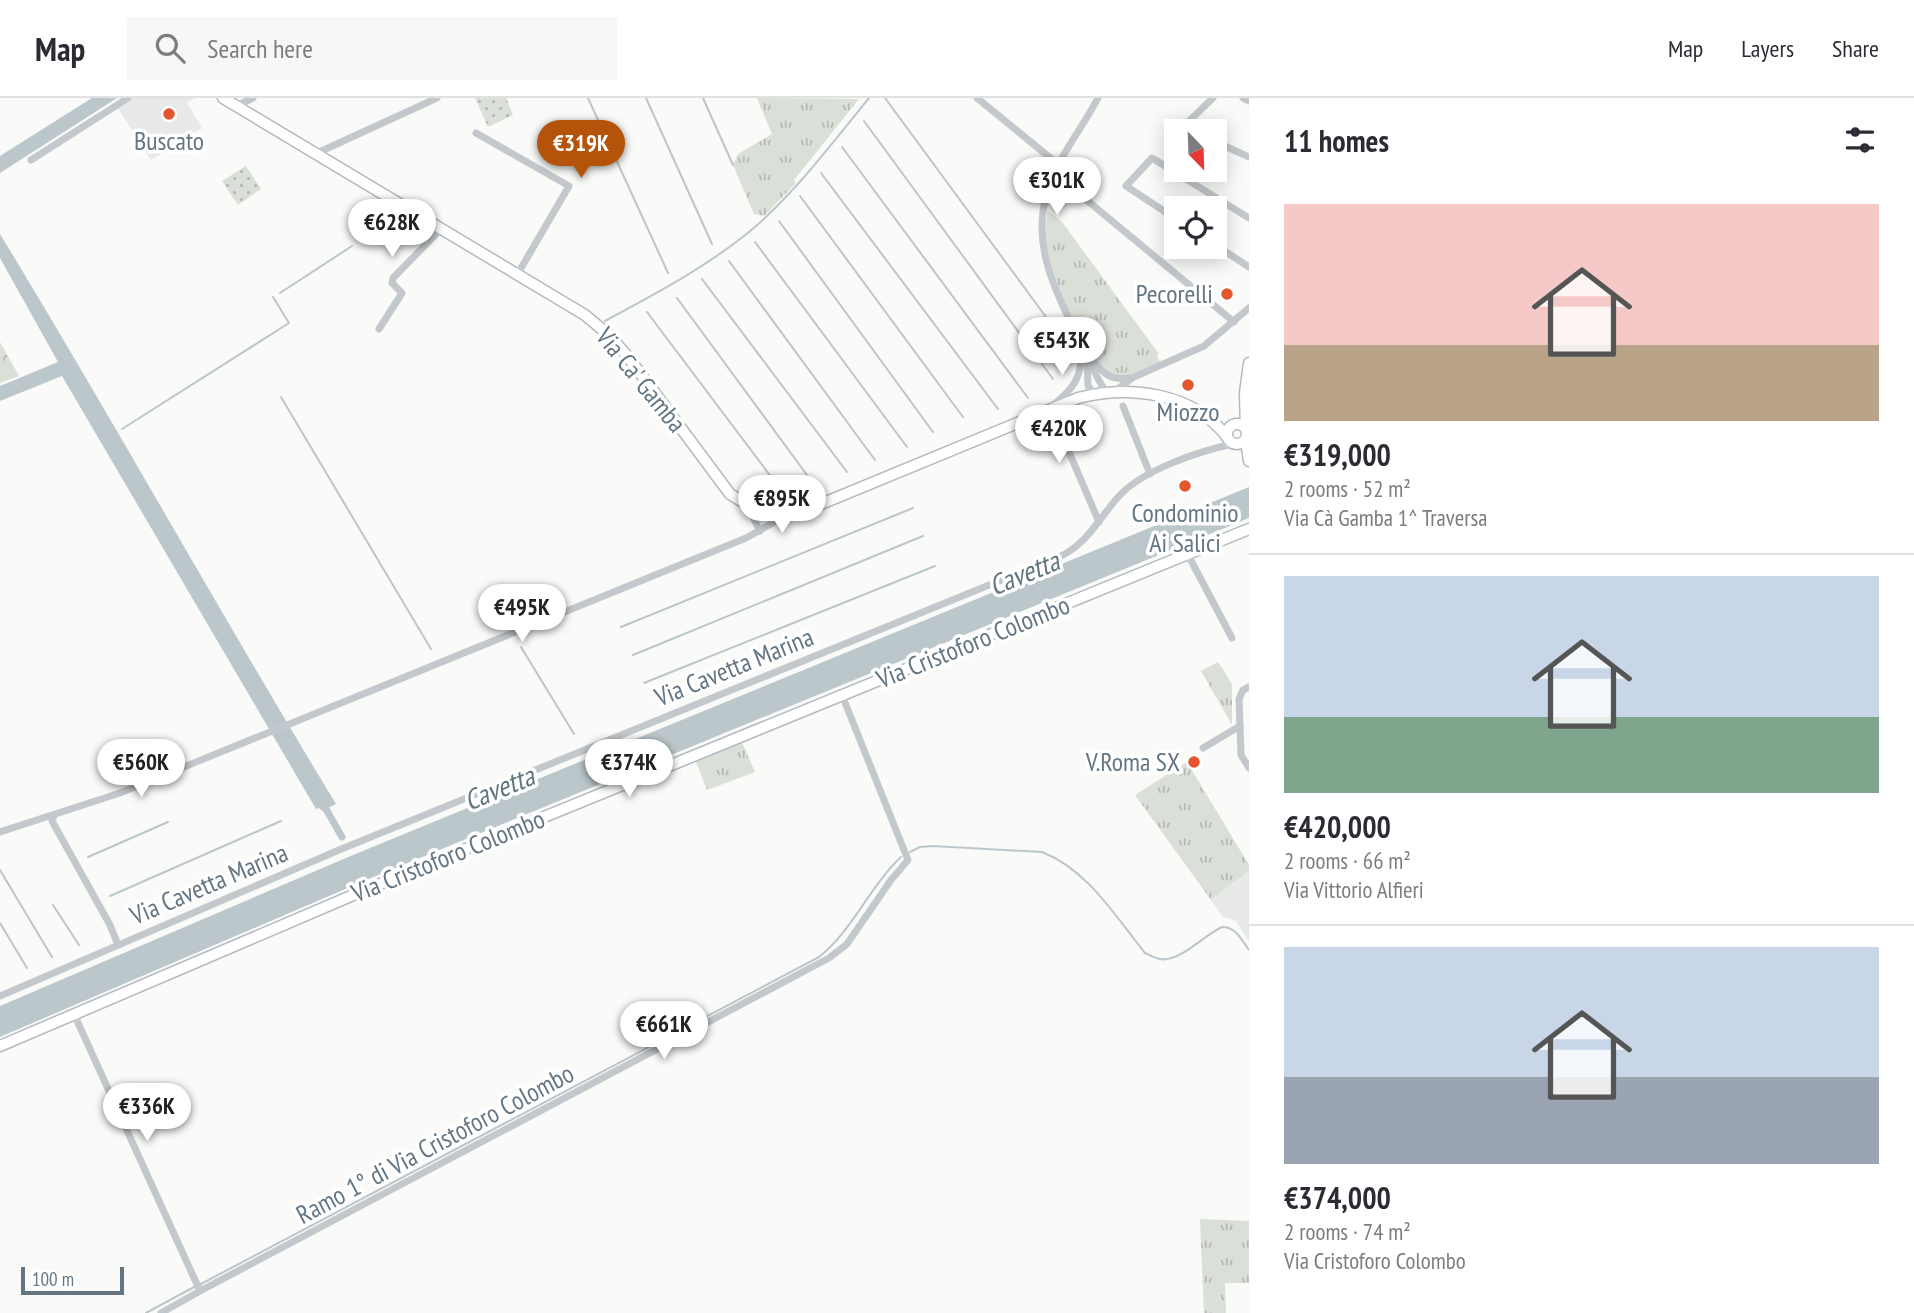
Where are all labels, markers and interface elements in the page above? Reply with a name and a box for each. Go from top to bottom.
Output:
search box [127,17,617,80]
text: Map [35,27,85,70]
icon: search [151,29,189,67]
text: Search here [207,32,313,65]
text: Map [1668,33,1703,64]
text: Layers [1741,33,1794,64]
text: Share [1832,33,1879,64]
marker: Buscato [161,106,177,122]
north arrow [1164,119,1227,182]
map controls [1164,119,1227,259]
pin: €319K [532,120,630,180]
text: 11 homes [1284,121,1389,160]
icon: filters [1841,121,1879,159]
place label: Buscato [134,124,204,157]
text: €319K [553,128,609,157]
pin: €301K [1008,158,1106,217]
text: €301K [1029,165,1085,194]
button: locate [1164,196,1227,259]
pin: €628K [343,200,441,259]
text: €628K [364,207,420,236]
icon: home [1519,249,1645,375]
place label: Pecorelli [1136,277,1213,310]
marker: Pecorelli [1219,286,1235,302]
pin: €543K [1013,317,1111,377]
street label: Via Ca' Gamba [588,320,694,439]
text: €543K [1034,325,1090,354]
marker: Miozzo [1180,377,1196,393]
place label: Miozzo [1157,395,1219,428]
pin: €420K [1010,406,1108,465]
text: €420K [1031,413,1087,442]
text: €319,000 [1284,435,1391,474]
text: 2 rooms · 52 m² [1284,474,1411,503]
pin: €895K [733,476,831,535]
marker: Condominio Ai Salici [1177,478,1193,494]
text: €895K [754,483,810,512]
place label: Condominio Ai Salici [1131,496,1239,559]
text: Via Cà Gamba 1^ Traversa [1284,503,1488,532]
water label: Cavetta [983,541,1066,603]
pin: €495K [473,584,571,644]
street label: Via Cristoforo Colombo [871,588,1074,696]
text: €495K [494,592,550,621]
street label: Via Cavetta Marina [649,620,818,714]
icon: home [1519,621,1645,747]
pin: €560K [92,740,190,799]
pin: €374K [580,740,678,799]
place label: V.Roma SX [1085,745,1180,778]
text: €560K [113,747,169,776]
text: €374K [601,747,657,776]
marker: V.Roma SX [1186,754,1202,770]
water label: Cavetta [458,756,541,818]
street label: Via Cristoforo Colombo [346,802,549,910]
text: €420,000 [1284,807,1391,846]
street label: Via Cavetta Marina [124,835,293,932]
text: 2 rooms · 66 m² [1284,846,1411,875]
text: Via Vittorio Alfieri [1284,875,1424,904]
icon: home [1519,992,1645,1118]
pin: €661K [615,1002,713,1061]
text: €661K [636,1009,692,1038]
street label: Ramo 1° di Via Cristoforo Colombo [290,1056,579,1231]
pin: €336K [98,1084,196,1143]
text: €336K [119,1091,175,1120]
text: €374,000 [1284,1178,1391,1217]
text: 2 rooms · 74 m² [1284,1217,1411,1246]
text: Via Cristoforo Colombo [1284,1246,1466,1275]
scale bar [21,1264,124,1296]
text: 100 m [32,1267,74,1291]

